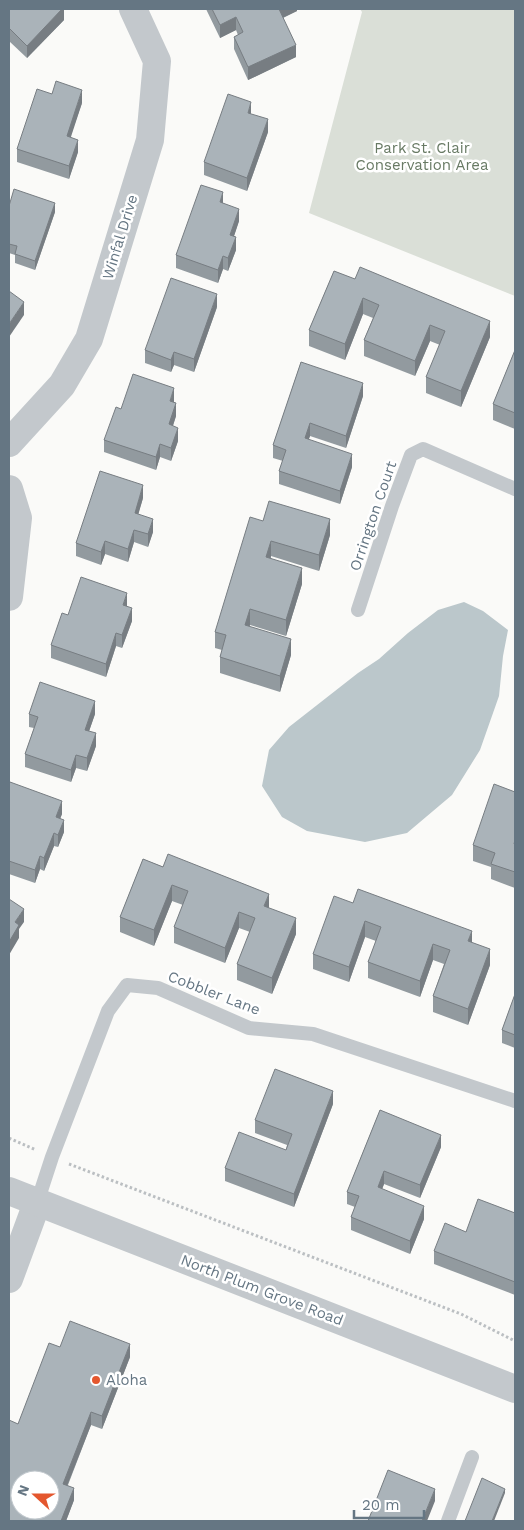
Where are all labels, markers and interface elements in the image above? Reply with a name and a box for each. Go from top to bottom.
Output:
park label: Park St. Clair Conservation Area [355,139,489,174]
street label: Winfal Drive [99,192,141,282]
street label: Orrington Court [346,458,400,573]
street label: Cobbler Lane [165,967,263,1019]
street label: North Plum Grove Road [178,1251,346,1329]
place label: Aloha [106,1371,148,1389]
marker: Aloha [90,1374,102,1386]
north arrow [10,1470,60,1520]
text: N [14,1483,32,1498]
scale bar [354,1488,424,1520]
text: 20 m [362,1496,400,1514]

